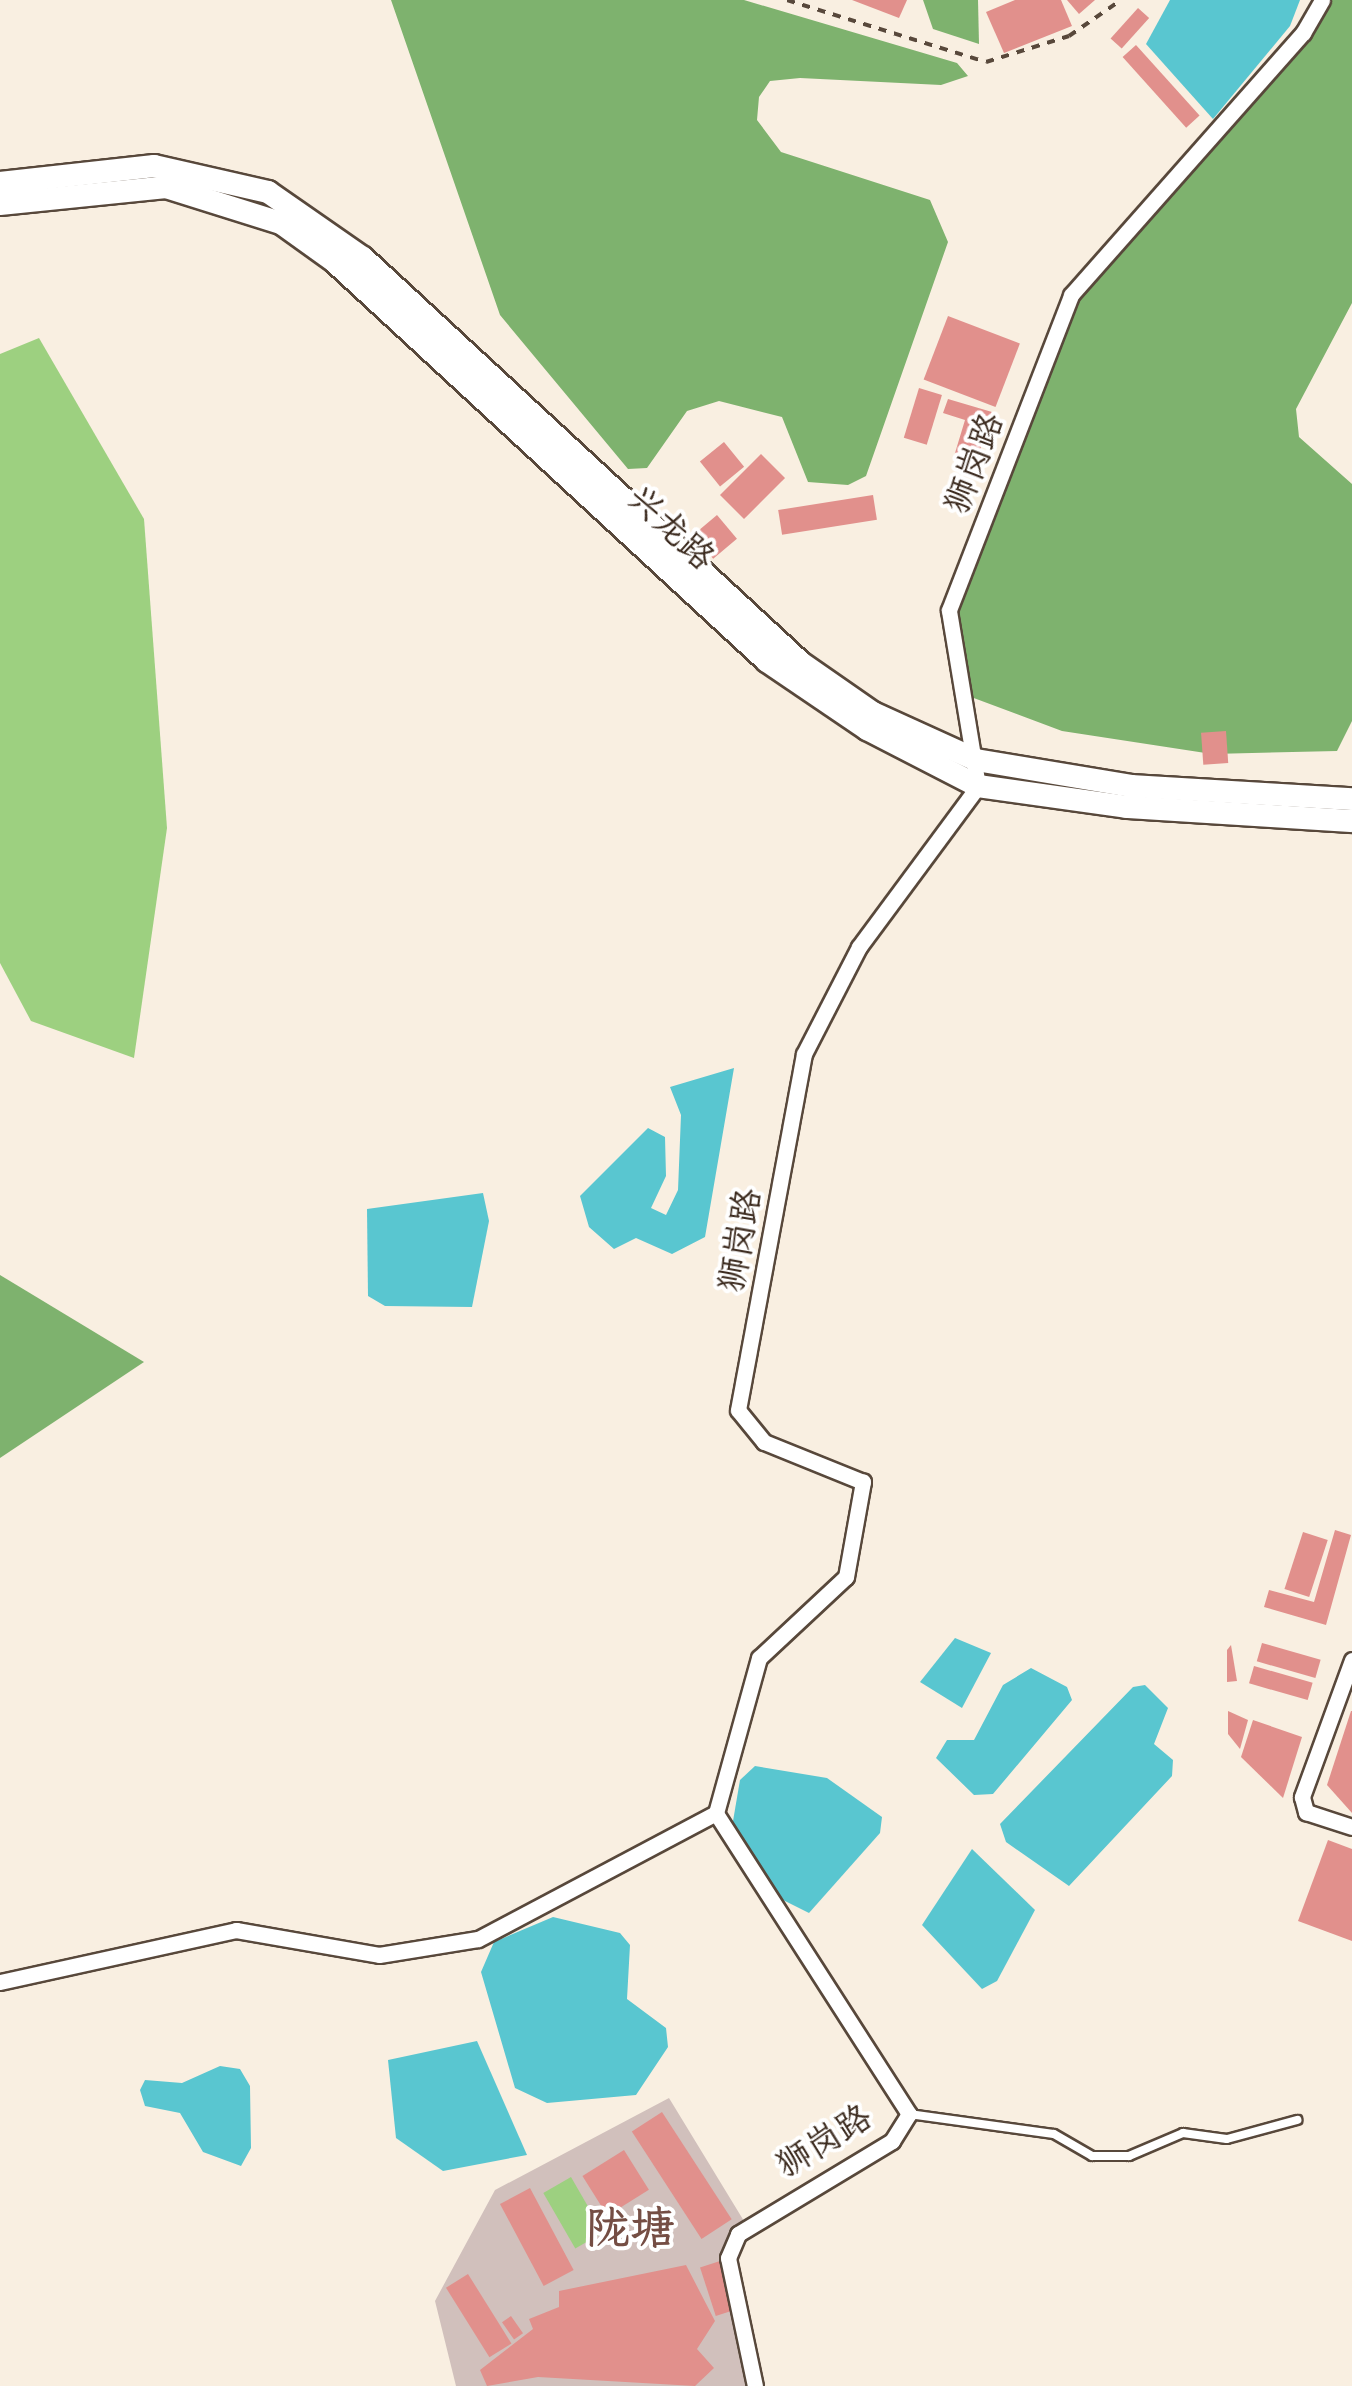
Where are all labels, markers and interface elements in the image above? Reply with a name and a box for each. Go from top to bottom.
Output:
street label: 狮岗路 [936,406,1012,520]
street label: 兴龙路 [618,477,724,579]
street label: 狮岗路 [710,1185,770,1295]
street label: 狮岗路 [768,2095,880,2187]
district label: 陇塘 [585,2202,675,2256]

